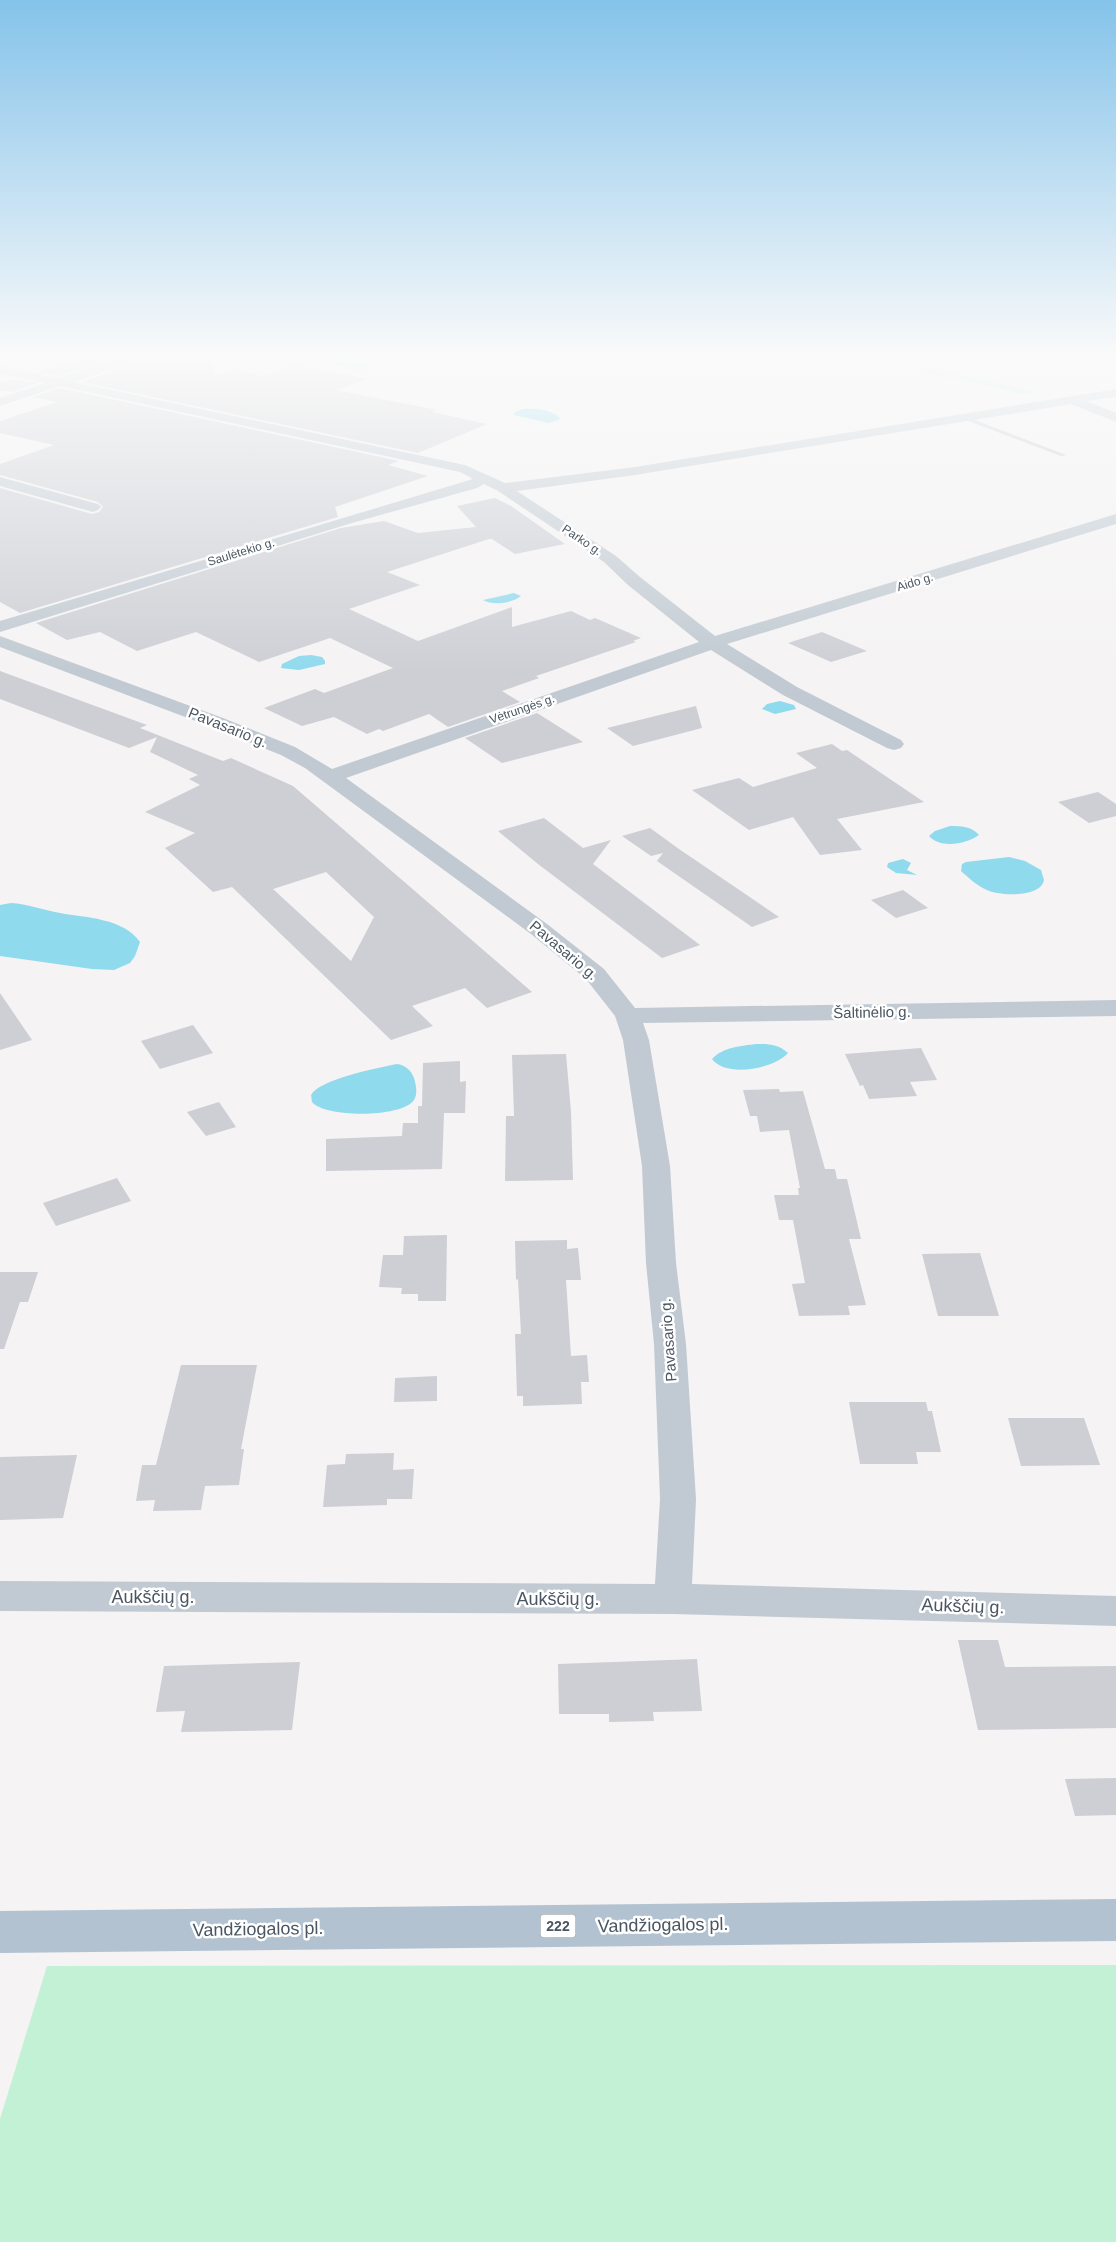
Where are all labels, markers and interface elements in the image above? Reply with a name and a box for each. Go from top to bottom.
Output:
street label: Parko g. [560,522,604,558]
street label: Saulėtekio g. [206,535,276,569]
street label: Aido g. [895,570,935,594]
street label: Vėtrungės g. [488,691,556,727]
street label: Pavasario g. [186,703,270,751]
street label: Pavasario g. [527,917,601,983]
street label: Šaltinėlio g. [833,1003,911,1021]
street label: Pavasario g. [657,1298,679,1382]
street label: Aukščių g. [111,1587,195,1607]
street label: Aukščių g. [516,1589,600,1609]
street label: Aukščių g. [921,1595,1005,1617]
road number: 222 [540,1914,576,1938]
street label: Vandžiogalos pl. [597,1914,729,1936]
street label: Vandžiogalos pl. [192,1918,324,1940]

